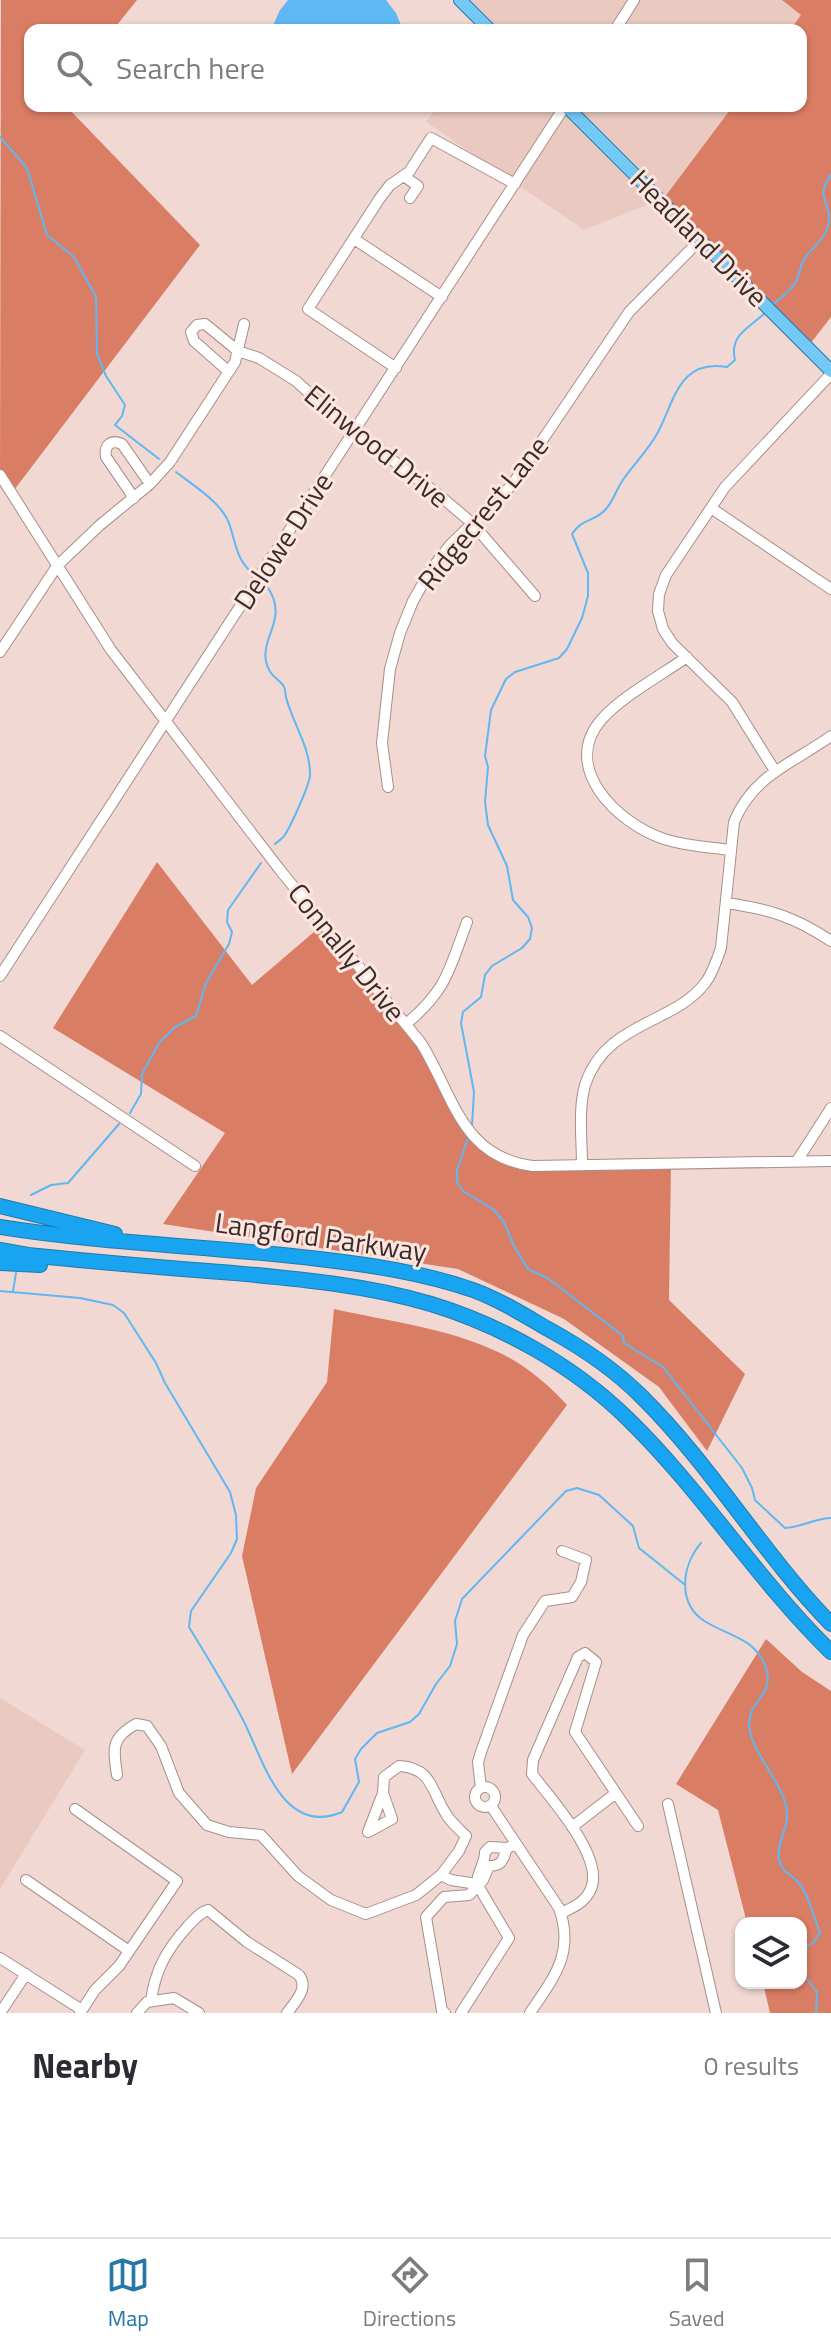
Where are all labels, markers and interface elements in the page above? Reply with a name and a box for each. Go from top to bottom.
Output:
search box [24,24,807,112]
text: Search here [116,45,265,91]
icon: search [52,46,96,90]
street label: Headland Drive [621,159,778,316]
street label: Elinwood Drive [295,374,459,518]
street label: Ridgecrest Lane [407,426,559,599]
street label: Delowe Drive [222,464,343,618]
street label: Connally Drive [278,873,417,1030]
street label: Langford Parkway [213,1200,430,1273]
map controls [735,1917,807,1989]
button: layers [735,1917,807,1989]
text: Nearby [32,2039,138,2091]
text: 0 results [704,2046,799,2085]
tab: Map [106,2253,150,2335]
tab: Directions [363,2253,456,2335]
tab: Saved [669,2253,725,2335]

